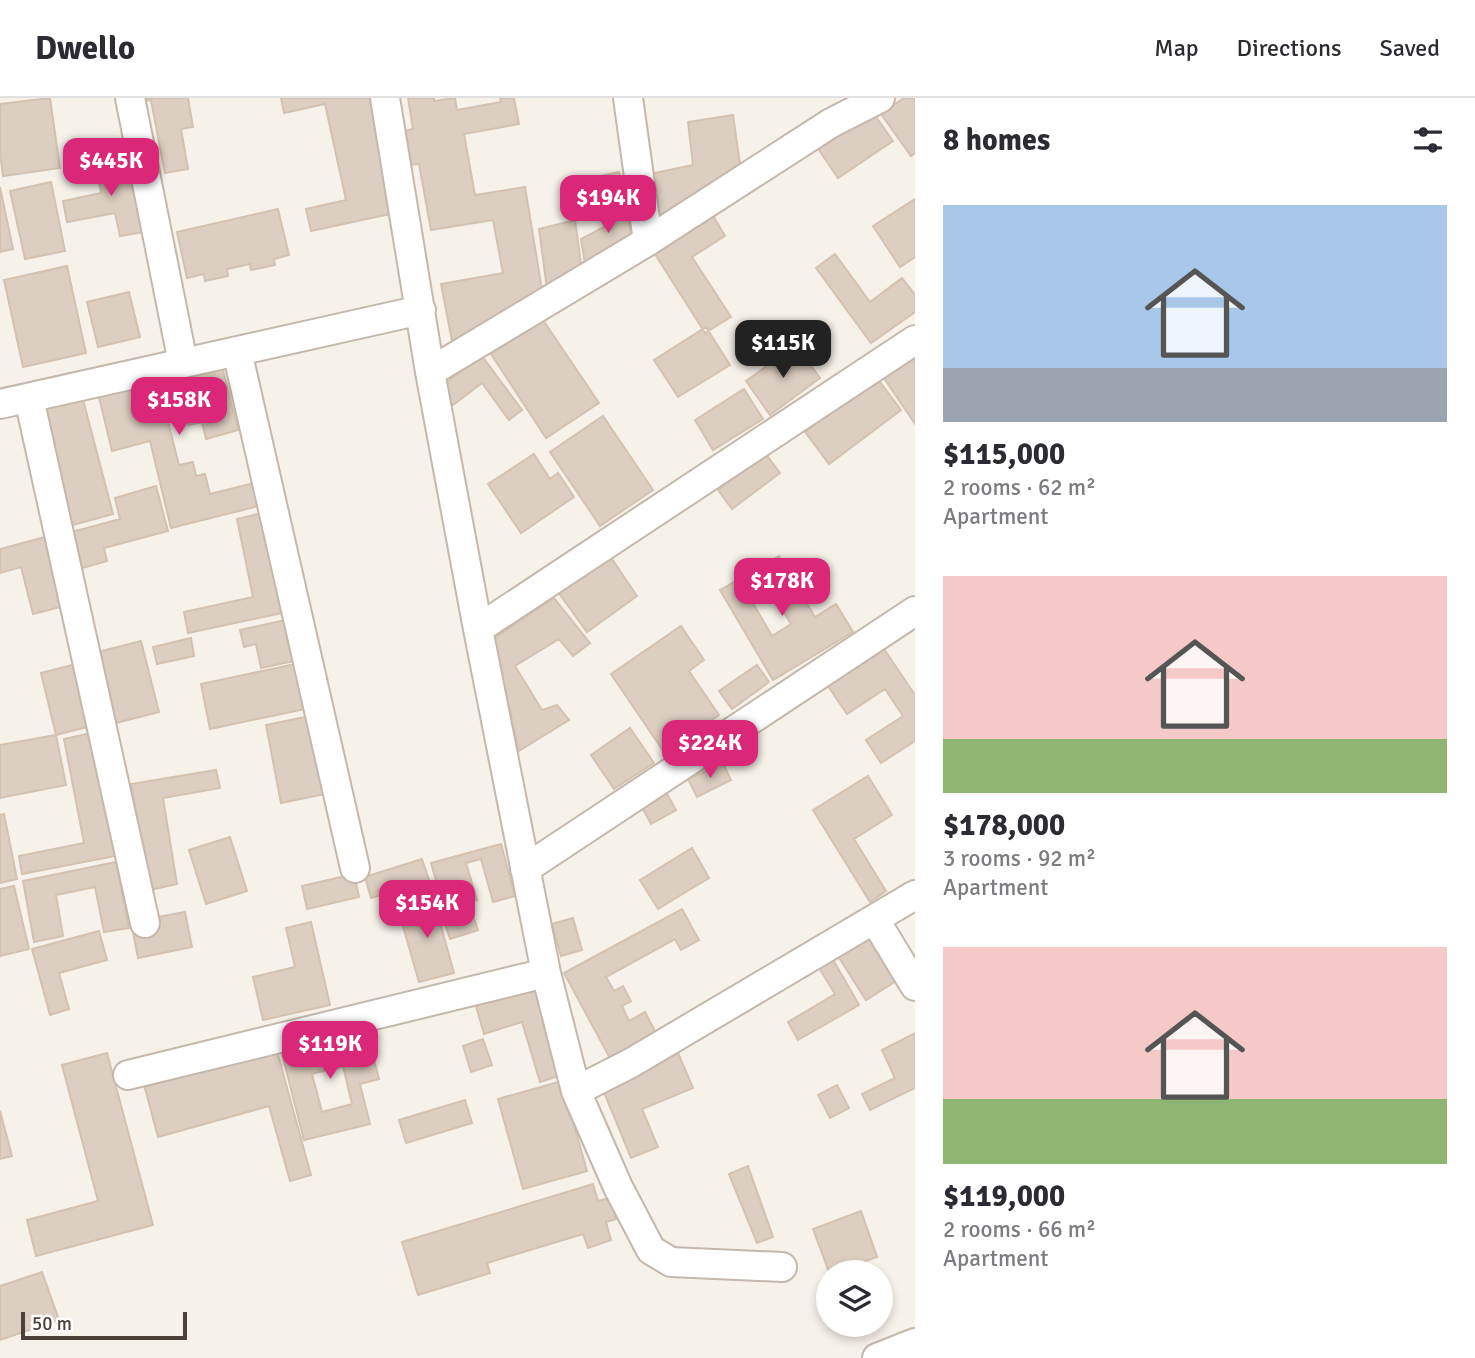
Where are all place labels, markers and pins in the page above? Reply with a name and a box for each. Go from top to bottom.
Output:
pin: $445K [62,139,160,198]
pin: $194K [559,176,657,235]
pin: $115K [734,320,832,380]
pin: $158K [130,378,228,437]
pin: $178K [733,559,831,618]
pin: $224K [661,720,759,780]
pin: $154K [378,880,476,940]
pin: $119K [281,1021,379,1081]

